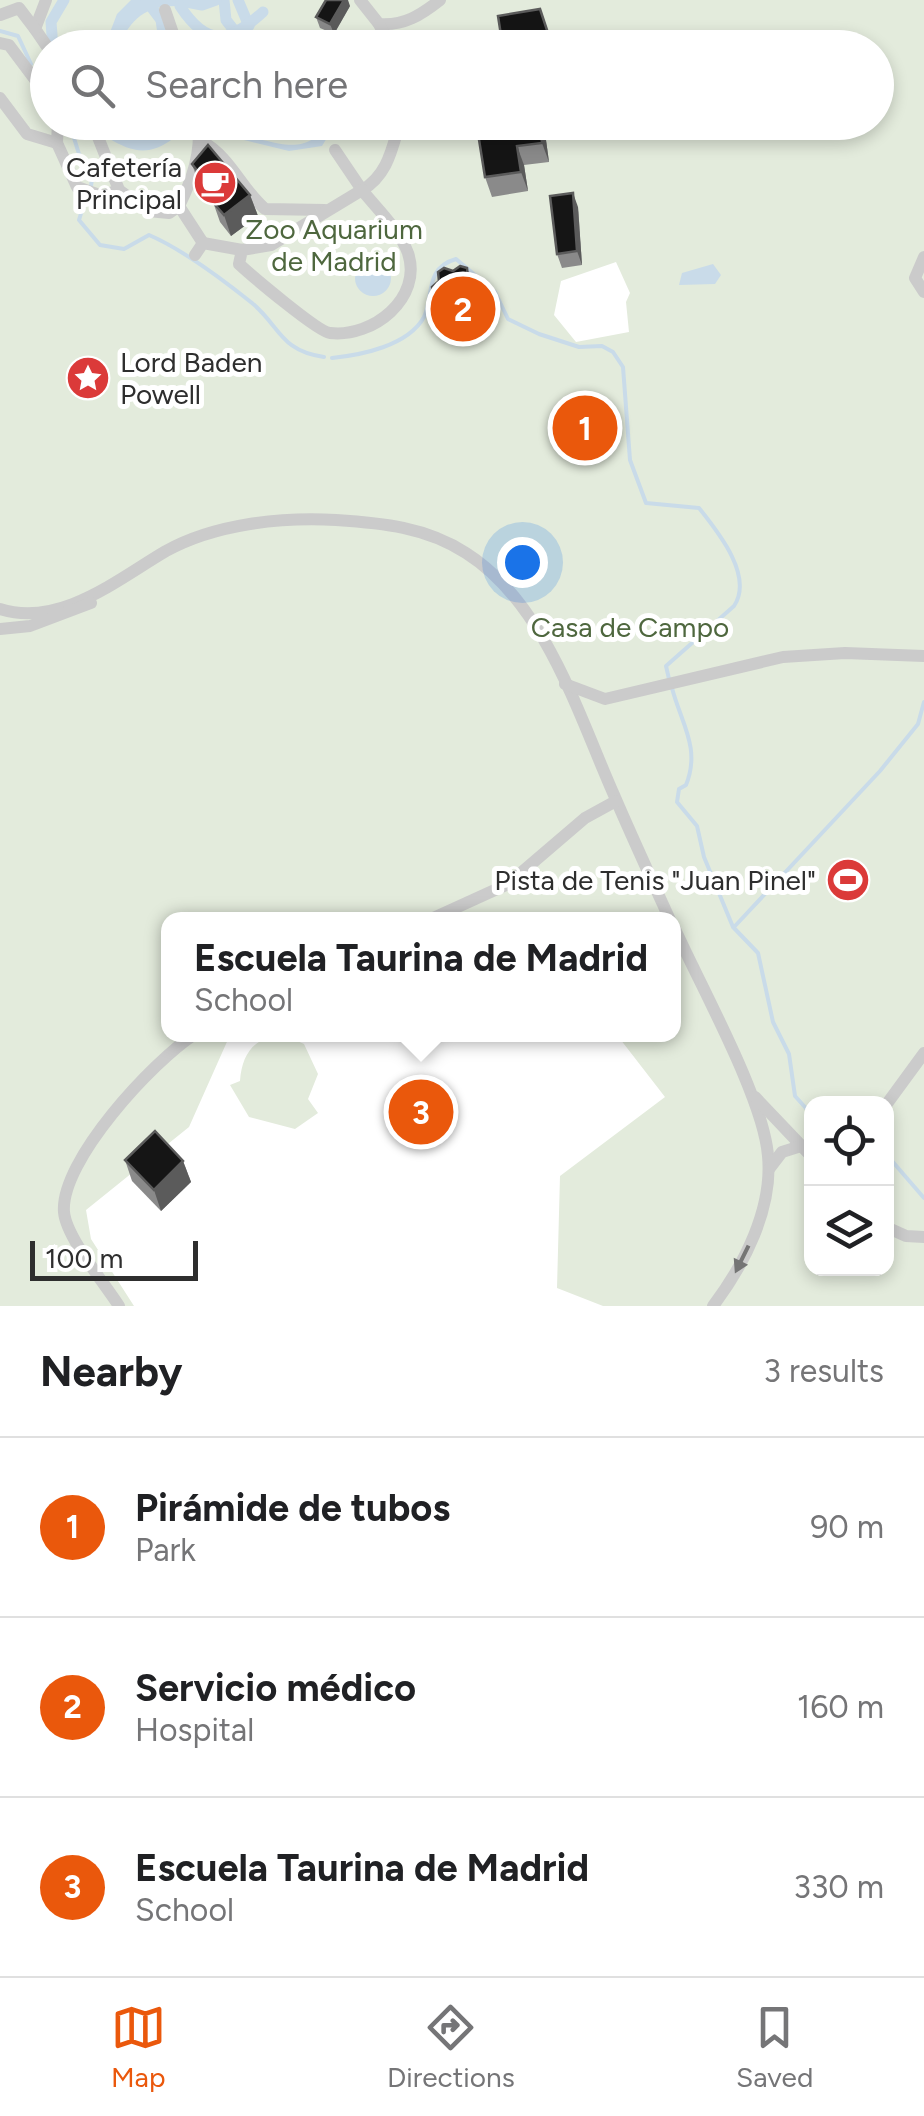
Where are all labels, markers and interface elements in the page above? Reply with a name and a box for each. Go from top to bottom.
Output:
search box [30,30,894,140]
icon: search [65,58,120,113]
text: Search here [145,62,348,108]
place label: Cafetería Principal [66,150,182,216]
cafe icon: Cafetería Principal [192,160,238,206]
park label: Zoo Aquarium de Madrid [245,212,423,278]
pin: 2 [430,272,496,346]
place label: Lord Baden Powell [120,345,262,411]
place icon: Lord Baden Powell [65,355,111,401]
pin: 1 [552,390,618,466]
your location [497,537,548,588]
park label: Casa de Campo [531,610,729,644]
sports icon: Pista de Tenis "Juan Pinel" [825,857,871,903]
place label: Pista de Tenis "Juan Pinel" [494,863,816,897]
popup [161,912,681,1042]
text: Escuela Taurina de Madrid [194,935,648,981]
text: School [194,981,293,1019]
pin: 3 [388,1074,454,1150]
map controls [804,1096,894,1276]
button: locate [804,1096,894,1186]
button: layers [804,1186,894,1276]
scale bar [30,1236,198,1280]
text: 100 m [45,1241,123,1275]
one-way arrow [734,1244,751,1273]
text: Nearby [40,1346,182,1397]
text: 3 results [764,1352,884,1390]
text: Pirámide de tubos [135,1485,450,1531]
text: 1 [66,1508,79,1546]
text: 90 m [810,1508,884,1546]
text: Park [135,1531,196,1569]
text: Servicio médico [135,1665,416,1711]
text: 2 [63,1688,82,1726]
text: 160 m [797,1688,884,1726]
text: Hospital [135,1711,254,1749]
text: Escuela Taurina de Madrid [135,1845,589,1891]
text: 3 [64,1868,81,1906]
text: 330 m [794,1868,884,1906]
text: School [135,1891,234,1929]
tab: Map [111,2000,166,2094]
tab: Directions [387,2000,515,2094]
tab: Saved [736,2000,813,2094]

